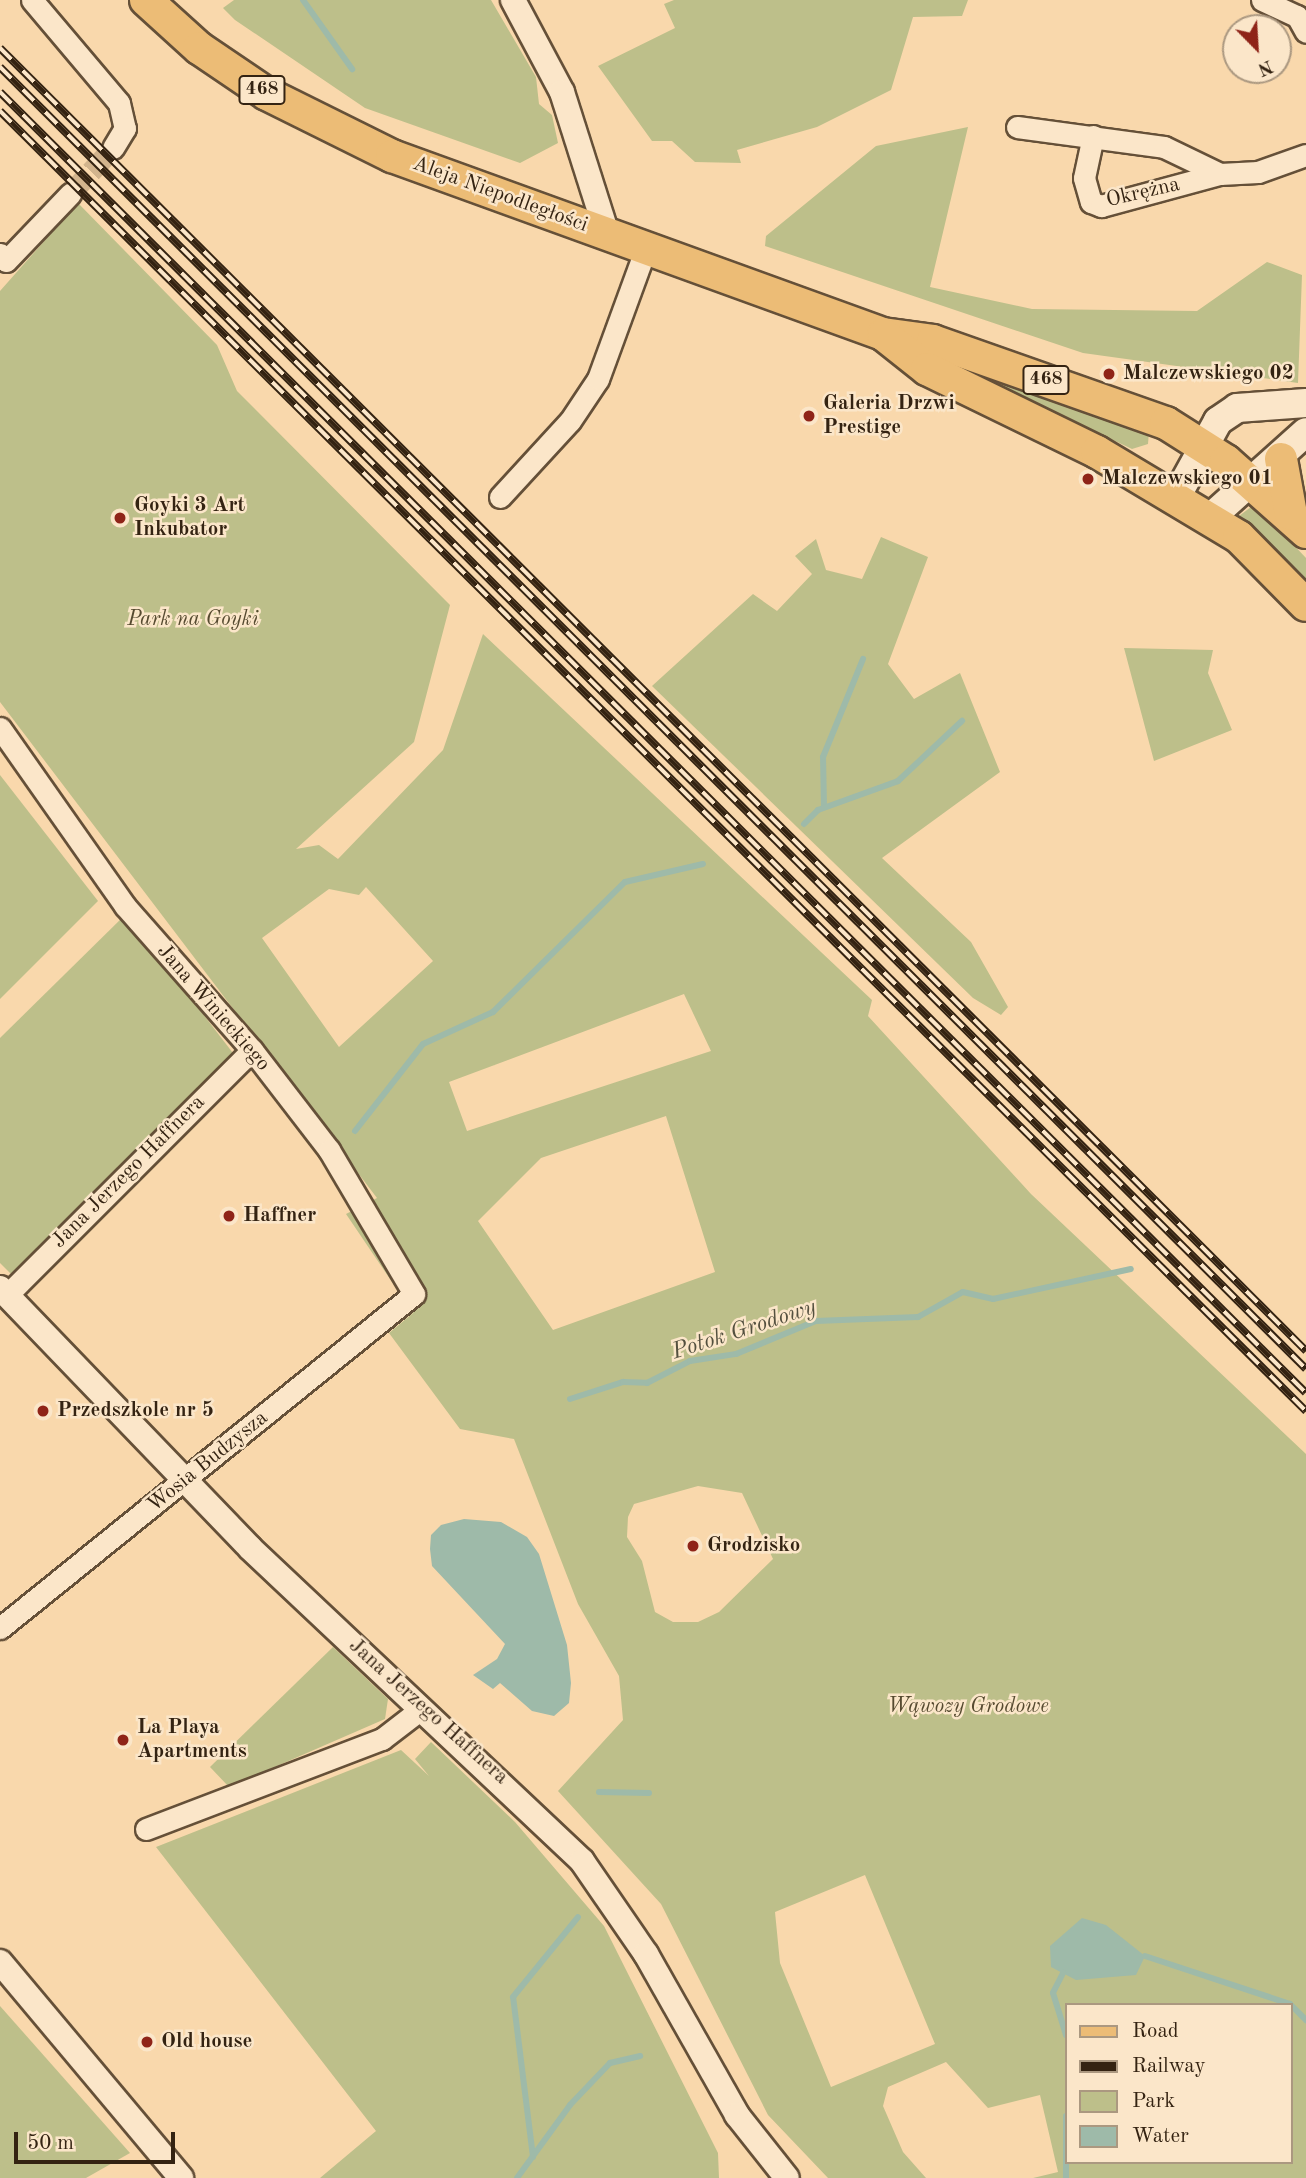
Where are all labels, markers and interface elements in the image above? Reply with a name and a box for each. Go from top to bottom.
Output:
north arrow [1222,14,1292,84]
text: N [1254,55,1275,78]
road number: 468 [238,74,286,106]
street label: Aleja Niepodległości [409,152,591,238]
street label: Okrężna [1104,172,1182,214]
place label: Malczewskiego 02 [1123,361,1294,387]
road number: 468 [1021,364,1070,396]
marker: Malczewskiego 02 [1101,366,1117,382]
place label: Galeria Drzwi Prestige [823,391,955,441]
marker: Galeria Drzwi Prestige [801,408,817,424]
place label: Malczewskiego 01 [1102,466,1273,492]
marker: Malczewskiego 01 [1080,471,1096,487]
place label: Goyki 3 Art Inkubator [134,493,245,543]
marker: Goyki 3 Art Inkubator [112,510,128,526]
park label: Park na Goyki [127,607,259,633]
street label: Jana Winieckiego [151,939,275,1077]
street label: Jana Jerzego Haffnera [47,1090,211,1254]
place label: Haffner [243,1203,316,1229]
marker: Haffner [221,1208,237,1224]
water label: Potok Grodowy [668,1294,820,1366]
place label: Przedszkole nr 5 [57,1398,214,1424]
marker: Przedszkole nr 5 [35,1403,51,1419]
street label: Wosia Budzysza [143,1406,273,1518]
place label: Grodzisko [707,1533,800,1559]
marker: Grodzisko [685,1538,701,1554]
street label: Jana Jerzego Haffnera [343,1634,513,1790]
park label: Wąwozy Grodowe [887,1694,1049,1720]
place label: La Playa Apartments [137,1715,247,1765]
marker: La Playa Apartments [115,1732,131,1748]
legend [1064,2003,1292,2164]
text: Road [1132,2021,1179,2042]
place label: Old house [161,2029,252,2055]
marker: Old house [139,2034,155,2050]
text: Railway [1132,2056,1206,2077]
text: Park [1132,2091,1175,2112]
scale bar [18,2118,178,2162]
text: Water [1132,2126,1189,2147]
text: 50 m [27,2133,74,2154]

